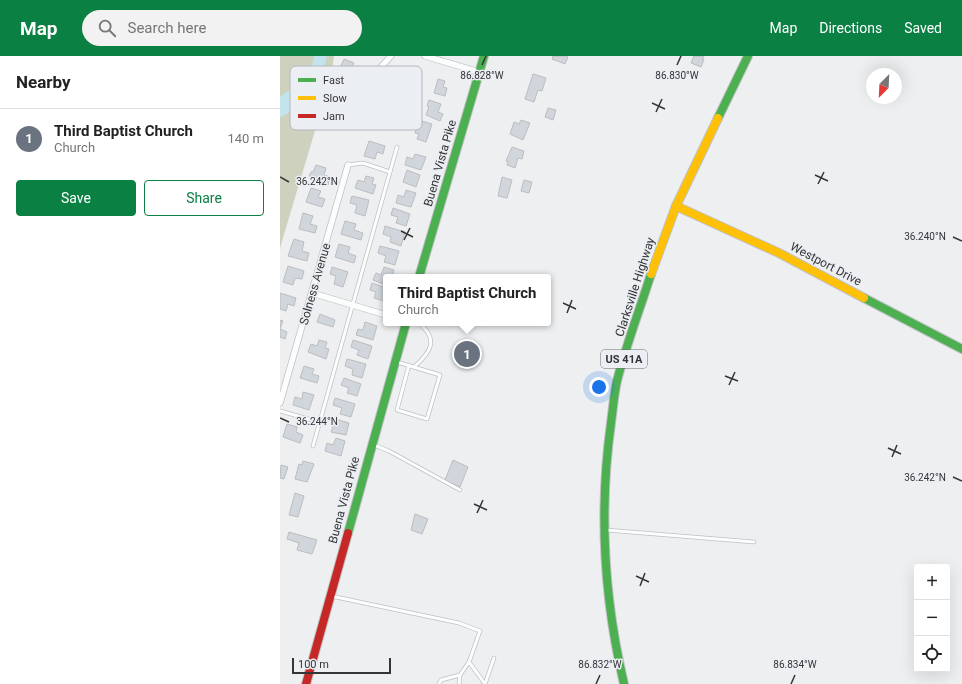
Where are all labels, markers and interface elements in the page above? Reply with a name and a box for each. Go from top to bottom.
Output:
search box [82,10,362,46]
text: Map [20,17,58,40]
icon: search [96,17,118,39]
text: Search here [128,19,206,37]
text: Map [770,20,797,36]
text: Directions [819,20,882,36]
text: Saved [904,20,942,36]
legend [290,66,422,130]
north arrow [866,68,902,104]
text: 86.828°W [460,70,504,81]
text: 86.830°W [655,70,699,81]
text: Nearby [16,72,71,92]
text: Fast [323,74,345,87]
text: Slow [323,92,347,105]
text: Jam [323,110,345,123]
street label: Buena Vista Pike [421,118,459,208]
text: Third Baptist Church [54,122,193,140]
text: 1 [25,131,33,146]
text: 140 m [227,131,264,146]
text: Church [54,140,95,155]
text: 36.242°N [296,176,338,187]
button: Save [16,180,136,216]
button: Share [144,180,264,216]
text: 36.240°N [904,231,946,242]
street label: Clarksville Highway [612,235,658,338]
street label: Westport Drive [788,239,864,289]
street label: Solness Avenue [297,241,333,327]
popup [383,274,551,326]
text: Third Baptist Church [398,284,536,302]
text: Church [398,302,439,317]
pin: 1 [454,339,480,369]
road number: US 41A [601,350,647,368]
your location [589,377,609,397]
text: 36.244°N [296,416,338,427]
street label: Buena Vista Pike [326,455,362,545]
text: 36.242°N [904,472,946,483]
map controls [914,564,950,672]
button: + [914,564,950,600]
button: − [914,600,950,636]
button: locate [914,636,950,672]
scale bar [292,656,391,675]
text: 100 m [298,658,329,671]
text: 86.832°W [578,659,622,670]
text: 86.834°W [773,659,817,670]

